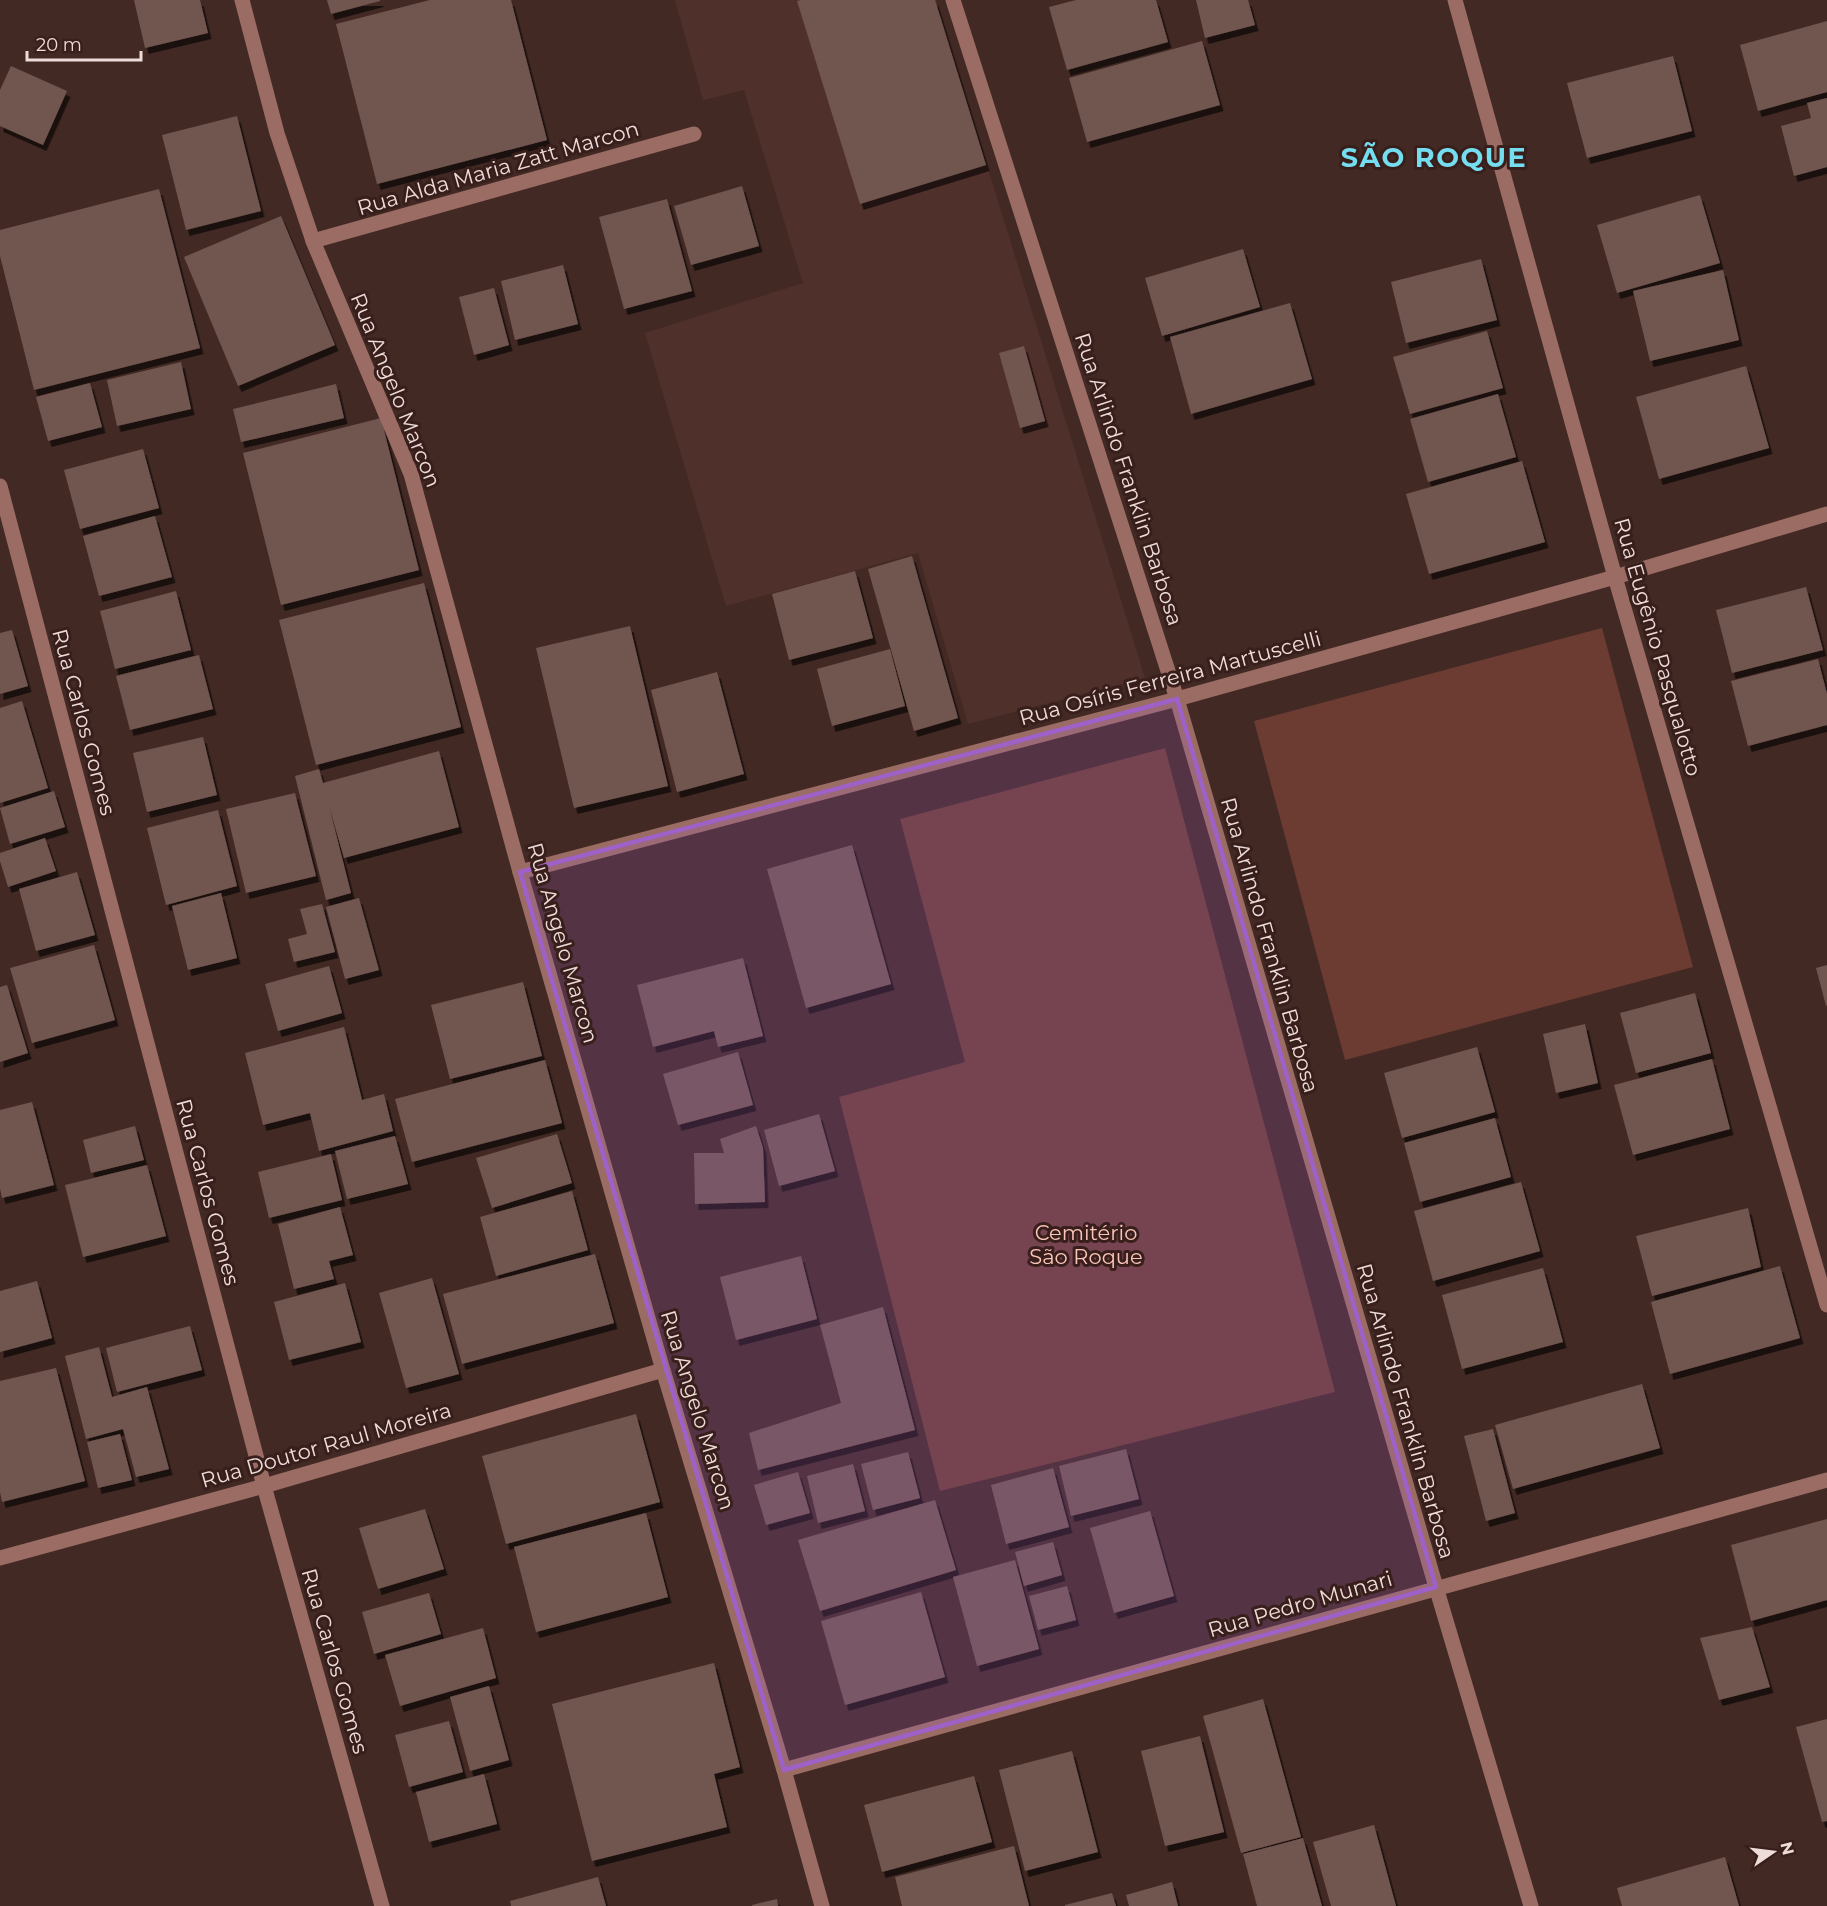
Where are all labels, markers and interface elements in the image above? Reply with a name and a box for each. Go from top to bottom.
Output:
scale bar [27,24,141,62]
text: 20 m [36,34,82,56]
street label: Rua Alda Maria Zatt Marcon [354,116,642,220]
district label: SÃO ROQUE [1341,141,1527,174]
street label: Rua Angelo Marcon [346,289,446,491]
street label: Rua Arlindo Franklin Barbosa [1070,330,1188,628]
street label: Rua Eugênio Pasqualotto [1609,515,1707,779]
street label: Rua Carlos Gomes [47,626,121,818]
street label: Rua Osíris Ferreira Martuscelli [1016,626,1324,730]
street label: Rua Arlindo Franklin Barbosa [1216,794,1324,1096]
street label: Rua Angelo Marcon [522,840,604,1046]
street label: Rua Carlos Gomes [171,1096,245,1288]
park label: Cemitério São Roque [1029,1220,1143,1269]
street label: Rua Arlindo Franklin Barbosa [1352,1260,1460,1562]
street label: Rua Angelo Marcon [656,1307,740,1513]
street label: Rua Doutor Raul Moreira [198,1397,454,1493]
street label: Rua Carlos Gomes [297,1565,373,1757]
street label: Rua Pedro Munari [1205,1566,1395,1642]
north arrow [1743,1822,1803,1882]
text: N [1776,1840,1798,1857]

